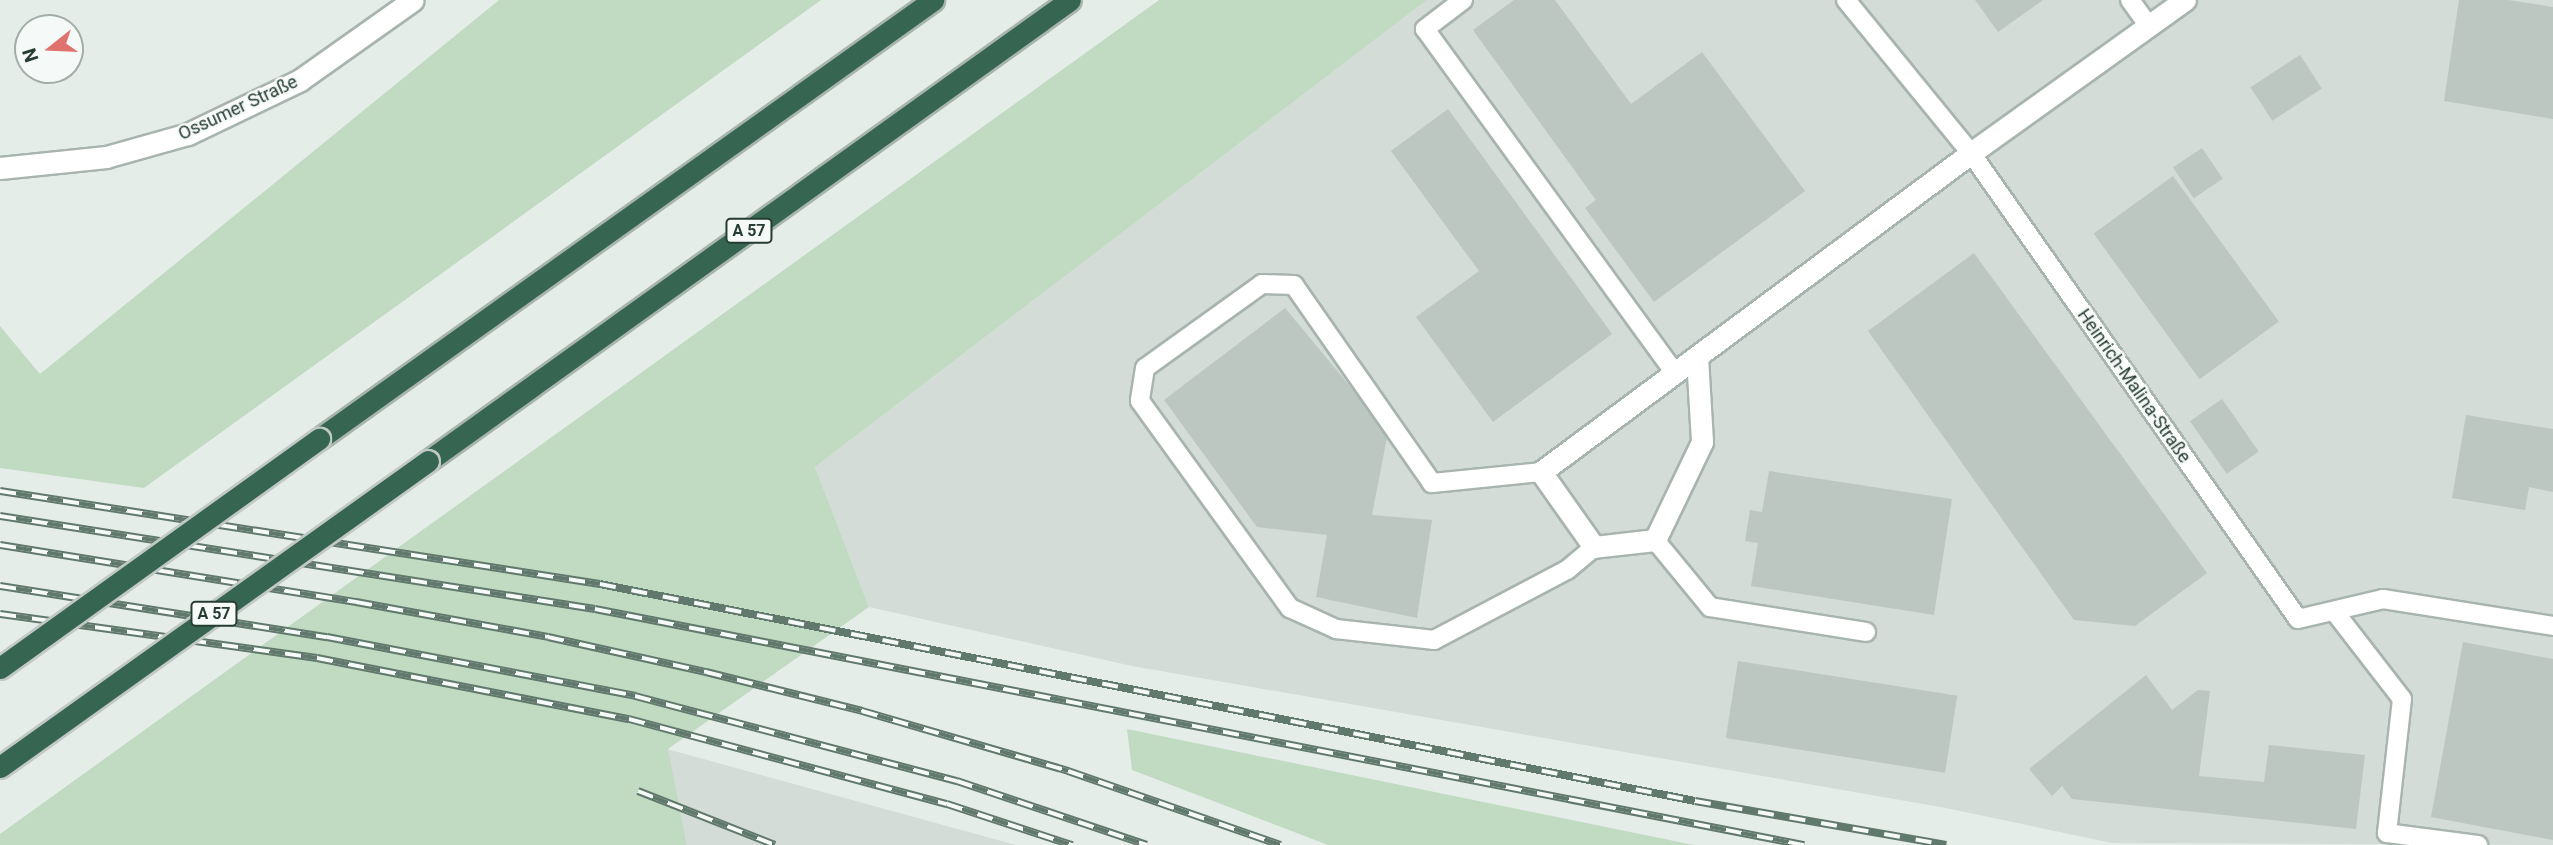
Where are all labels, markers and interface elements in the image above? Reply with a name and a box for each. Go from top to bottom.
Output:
north arrow [14,14,84,84]
text: N [17,45,43,65]
street label: Ossumer Straße [175,71,301,145]
road number: A 57 [724,218,774,244]
street label: Heinrich-Malina-Straße [2073,305,2195,467]
road number: A 57 [190,601,238,626]

